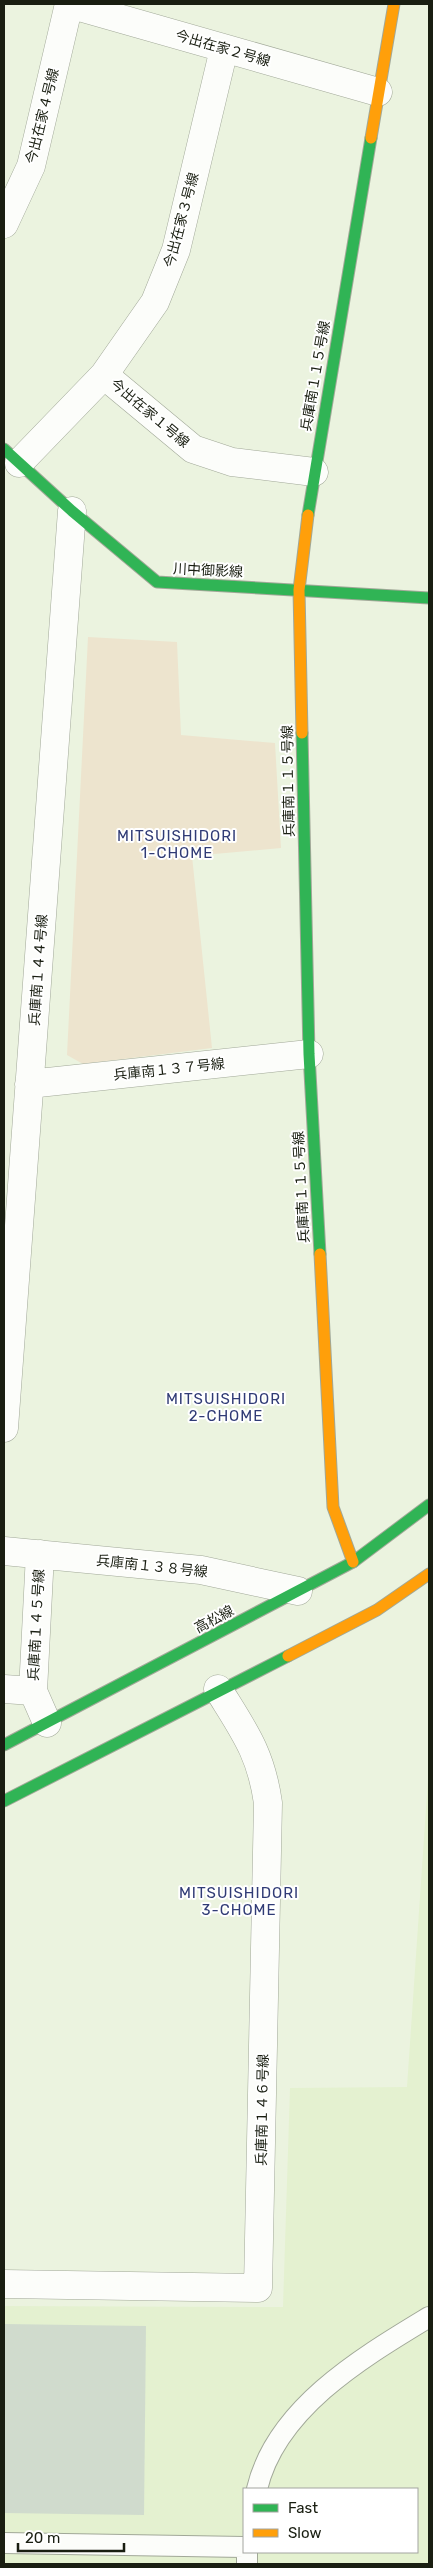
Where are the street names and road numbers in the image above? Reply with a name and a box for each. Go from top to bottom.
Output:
street label: 今出在家２号線 [173,27,272,70]
street label: 今出在家４号線 [22,67,63,166]
street label: 今出在家３号線 [161,171,202,270]
street label: 兵庫南１１５号線 [297,319,334,433]
street label: 今出在家１号線 [107,375,193,451]
street label: 川中御影線 [173,560,243,581]
street label: 兵庫南１１５号線 [279,725,298,837]
street label: 兵庫南１４４号線 [26,914,51,1026]
street label: 兵庫南１３７号線 [112,1055,226,1084]
street label: 兵庫南１１５号線 [290,1131,313,1243]
street label: 兵庫南１３８号線 [95,1552,209,1581]
street label: 兵庫南１４５号線 [25,1569,48,1681]
street label: 高松線 [192,1602,237,1637]
street label: 兵庫南１４６号線 [253,2054,272,2166]

